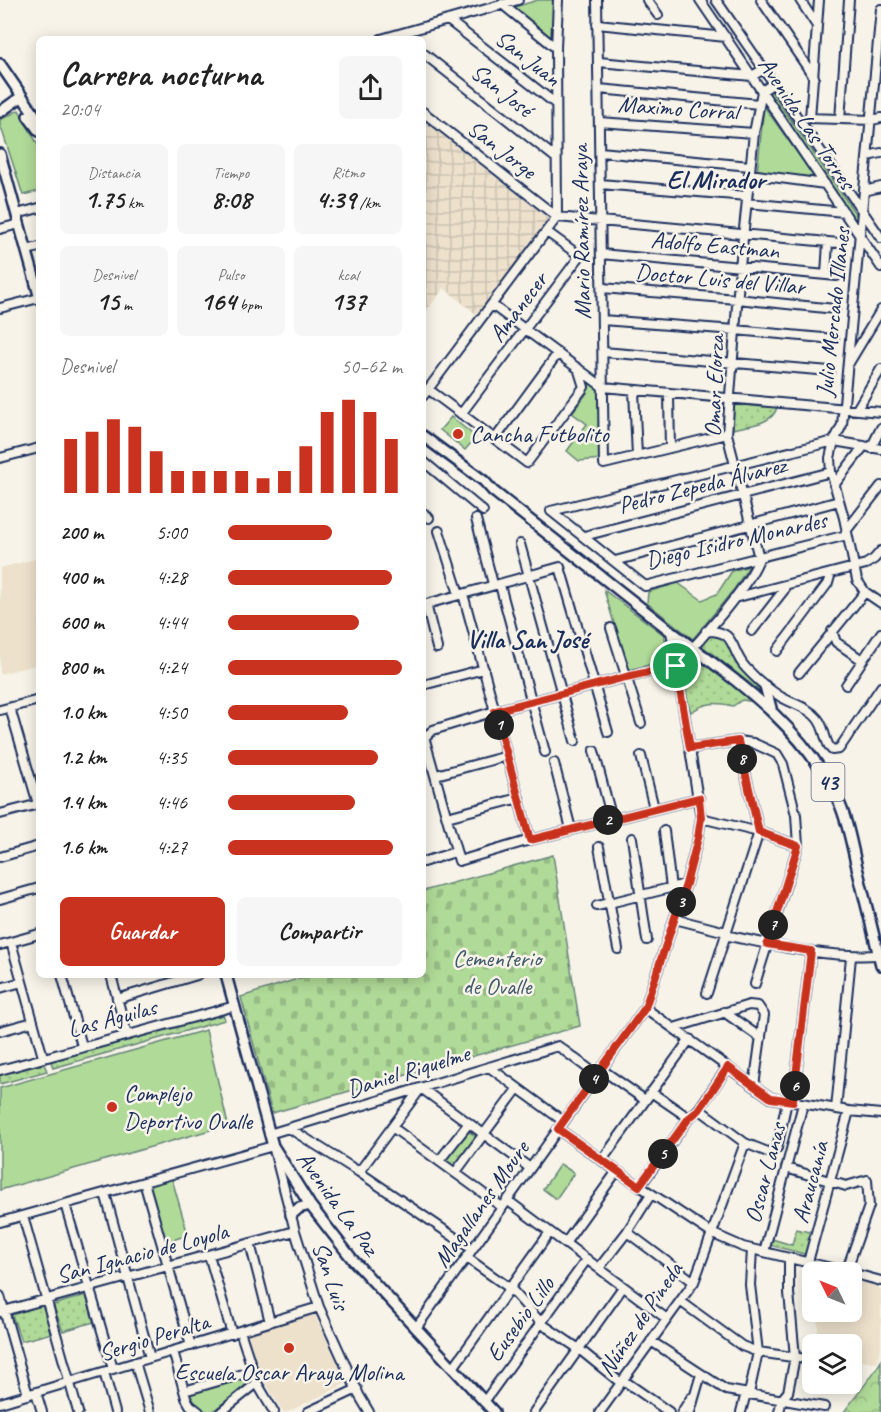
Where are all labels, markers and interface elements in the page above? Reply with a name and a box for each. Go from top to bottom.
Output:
street label: San Juan [489,23,567,93]
street label: Avenida Las Torres [752,51,864,197]
text: Carrera nocturna [60,53,262,95]
button: share [339,56,402,119]
street label: San José [465,57,542,126]
street label: Maximo Corral [617,89,743,127]
text: 20:04 [60,97,100,122]
street label: San Jorge [462,113,544,187]
street label: Mario Ramírez Araya [564,142,598,320]
text: Distancia [88,163,140,183]
text: Tiempo [213,163,249,183]
text: Ritmo [332,163,364,183]
district label: El Mirador [667,163,768,196]
text: 1.75 [84,183,124,216]
text: 8:08 [211,183,251,216]
text: 4:39 [316,183,356,216]
text: km [124,193,144,213]
text: /km [356,193,380,213]
street label: Adolfo Eastman [650,224,782,266]
street label: Julio Mercado Illanes [809,224,857,399]
street label: Doctor Luis del Villar [634,257,808,302]
street label: Amanecer [482,264,555,348]
text: Desnivel [92,265,136,285]
text: Pulso [218,265,244,285]
text: kcal [337,265,359,285]
text: 15 [96,285,119,318]
text: 164 [200,285,236,318]
text: 137 [331,285,366,318]
text: m [119,295,132,315]
text: bpm [236,295,262,315]
street label: Omar Elorza [697,332,731,438]
text: Desnivel [60,354,114,379]
text: 50–62 m [341,354,402,379]
place label: Cancha Futbolito [470,419,610,449]
marker: Cancha Futbolito [451,427,465,441]
street label: Pedro Zepeda Álvarez [615,449,791,520]
street label: Diego Isidro Monardes [642,504,831,575]
text: 200 m [60,520,103,545]
text: 5:00 [156,520,187,545]
text: 400 m [60,565,103,590]
text: 4:28 [156,565,187,590]
text: 600 m [60,610,104,635]
text: 4:44 [156,610,187,635]
district label: Villa San José [466,623,592,656]
pin [650,640,701,691]
icon: arrive [659,649,692,682]
text: 800 m [60,655,103,680]
text: 4:24 [156,655,187,680]
text: 1.0 km [60,700,107,725]
text: 4:50 [156,700,187,725]
pin: 1 [484,710,514,740]
text: 1 [495,715,503,735]
pin: 8 [727,744,757,774]
text: 1.2 km [60,745,107,770]
text: 4:35 [156,745,187,770]
text: 8 [738,749,746,769]
road number: 43 [812,763,844,801]
text: 1.4 km [60,790,107,815]
text: 4:46 [156,790,187,815]
pin: 2 [593,805,623,835]
text: 2 [604,810,612,830]
text: 1.6 km [60,835,107,860]
text: 4:27 [156,835,187,860]
pin: 3 [666,887,696,917]
text: 3 [677,892,685,912]
button: Guardar [60,897,225,966]
button: Compartir [237,897,402,966]
pin: 7 [758,910,788,940]
text: 7 [769,915,777,935]
park label: Cementerio de Ovalle [453,943,544,1001]
street label: Las Águilas [64,991,161,1044]
street label: Daniel Riquelme [343,1037,475,1104]
pin: 4 [579,1064,609,1094]
text: 4 [590,1069,598,1089]
pin: 6 [780,1071,810,1101]
text: 6 [791,1076,799,1096]
place label: Complejo Deportivo Ovalle [124,1078,254,1136]
marker: Complejo Deportivo Ovalle [105,1100,119,1114]
street label: Oscar Lanas [737,1118,793,1226]
street label: Magallanes Moure [426,1133,537,1273]
street label: Araucanía [785,1136,836,1226]
pin: 5 [648,1139,678,1169]
text: 5 [660,1144,666,1164]
street label: Avenida La Paz [290,1145,387,1263]
street label: San Ignacio de Loyola [53,1215,232,1290]
street label: San Luis [305,1238,357,1316]
street label: Núñez de Pineda [591,1255,690,1382]
north arrow [802,1262,862,1322]
map controls [802,1262,862,1394]
street label: Eusebio Lillo [479,1269,562,1367]
street label: Sergio Peralta [95,1305,215,1368]
button: layers [802,1334,862,1394]
marker: Escuela Oscar Araya Molina [282,1341,296,1355]
place label: Escuela Oscar Araya Molina [175,1357,405,1387]

